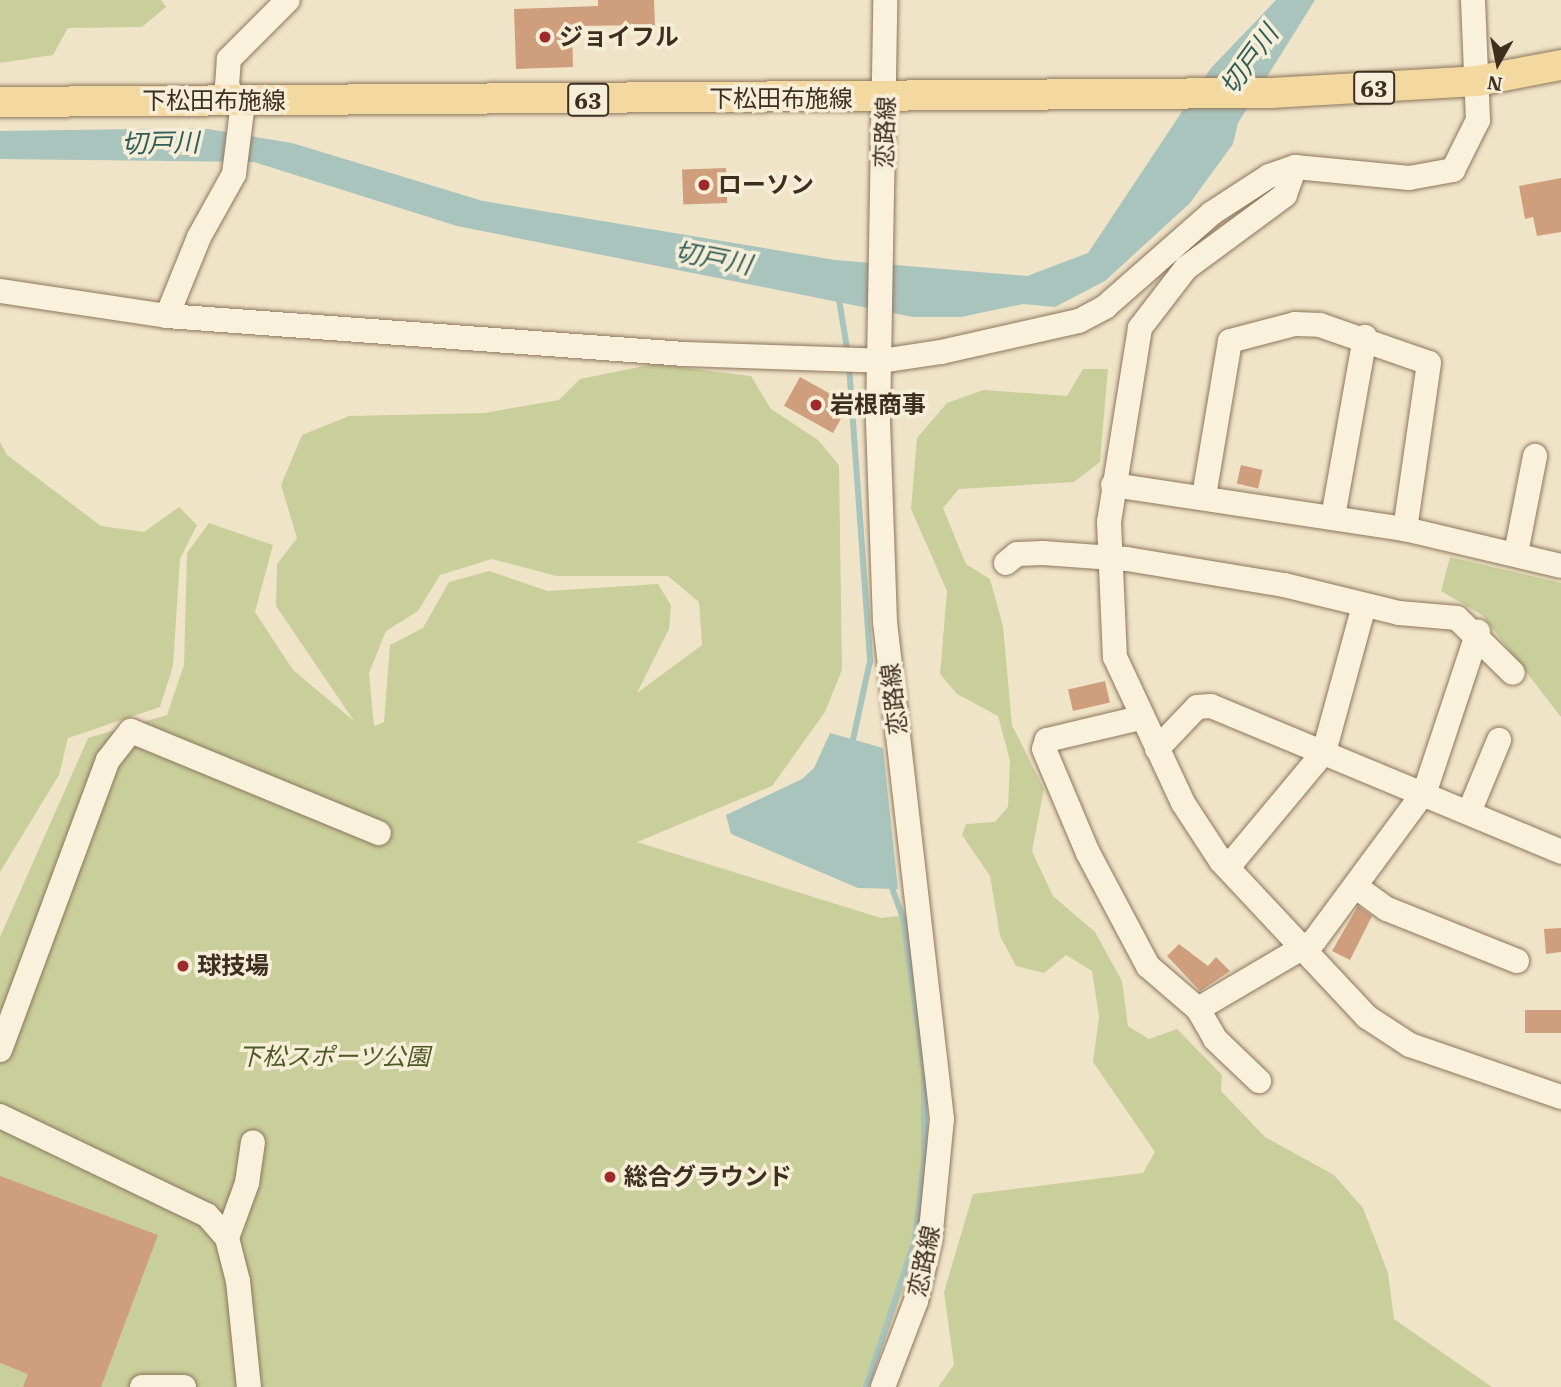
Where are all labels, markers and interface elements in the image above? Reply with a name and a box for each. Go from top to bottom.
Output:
water label: 切戸川 [1213,19,1285,101]
place label: ジョイフル [559,23,679,51]
north arrow [1463,28,1533,98]
marker: ジョイフル [537,29,553,45]
road number: 63 [1353,68,1395,108]
text: N [1485,71,1504,97]
road number: 63 [567,80,609,120]
street label: 下松田布施線 [709,85,853,113]
street label: 下松田布施線 [142,87,286,115]
street label: 恋路線 [869,96,901,168]
water label: 切戸川 [121,127,199,159]
place label: ローソン [718,171,814,199]
marker: ローソン [696,177,712,193]
water label: 切戸川 [672,235,754,281]
place label: 岩根商事 [830,391,926,419]
marker: 岩根商事 [808,397,824,413]
street label: 恋路線 [875,662,913,736]
place label: 球技場 [197,952,269,980]
marker: 球技場 [175,958,191,974]
park label: 下松スポーツ公園 [238,1043,430,1071]
place label: 総合グラウンド [624,1163,792,1191]
marker: 総合グラウンド [602,1169,618,1185]
street label: 恋路線 [902,1223,946,1299]

